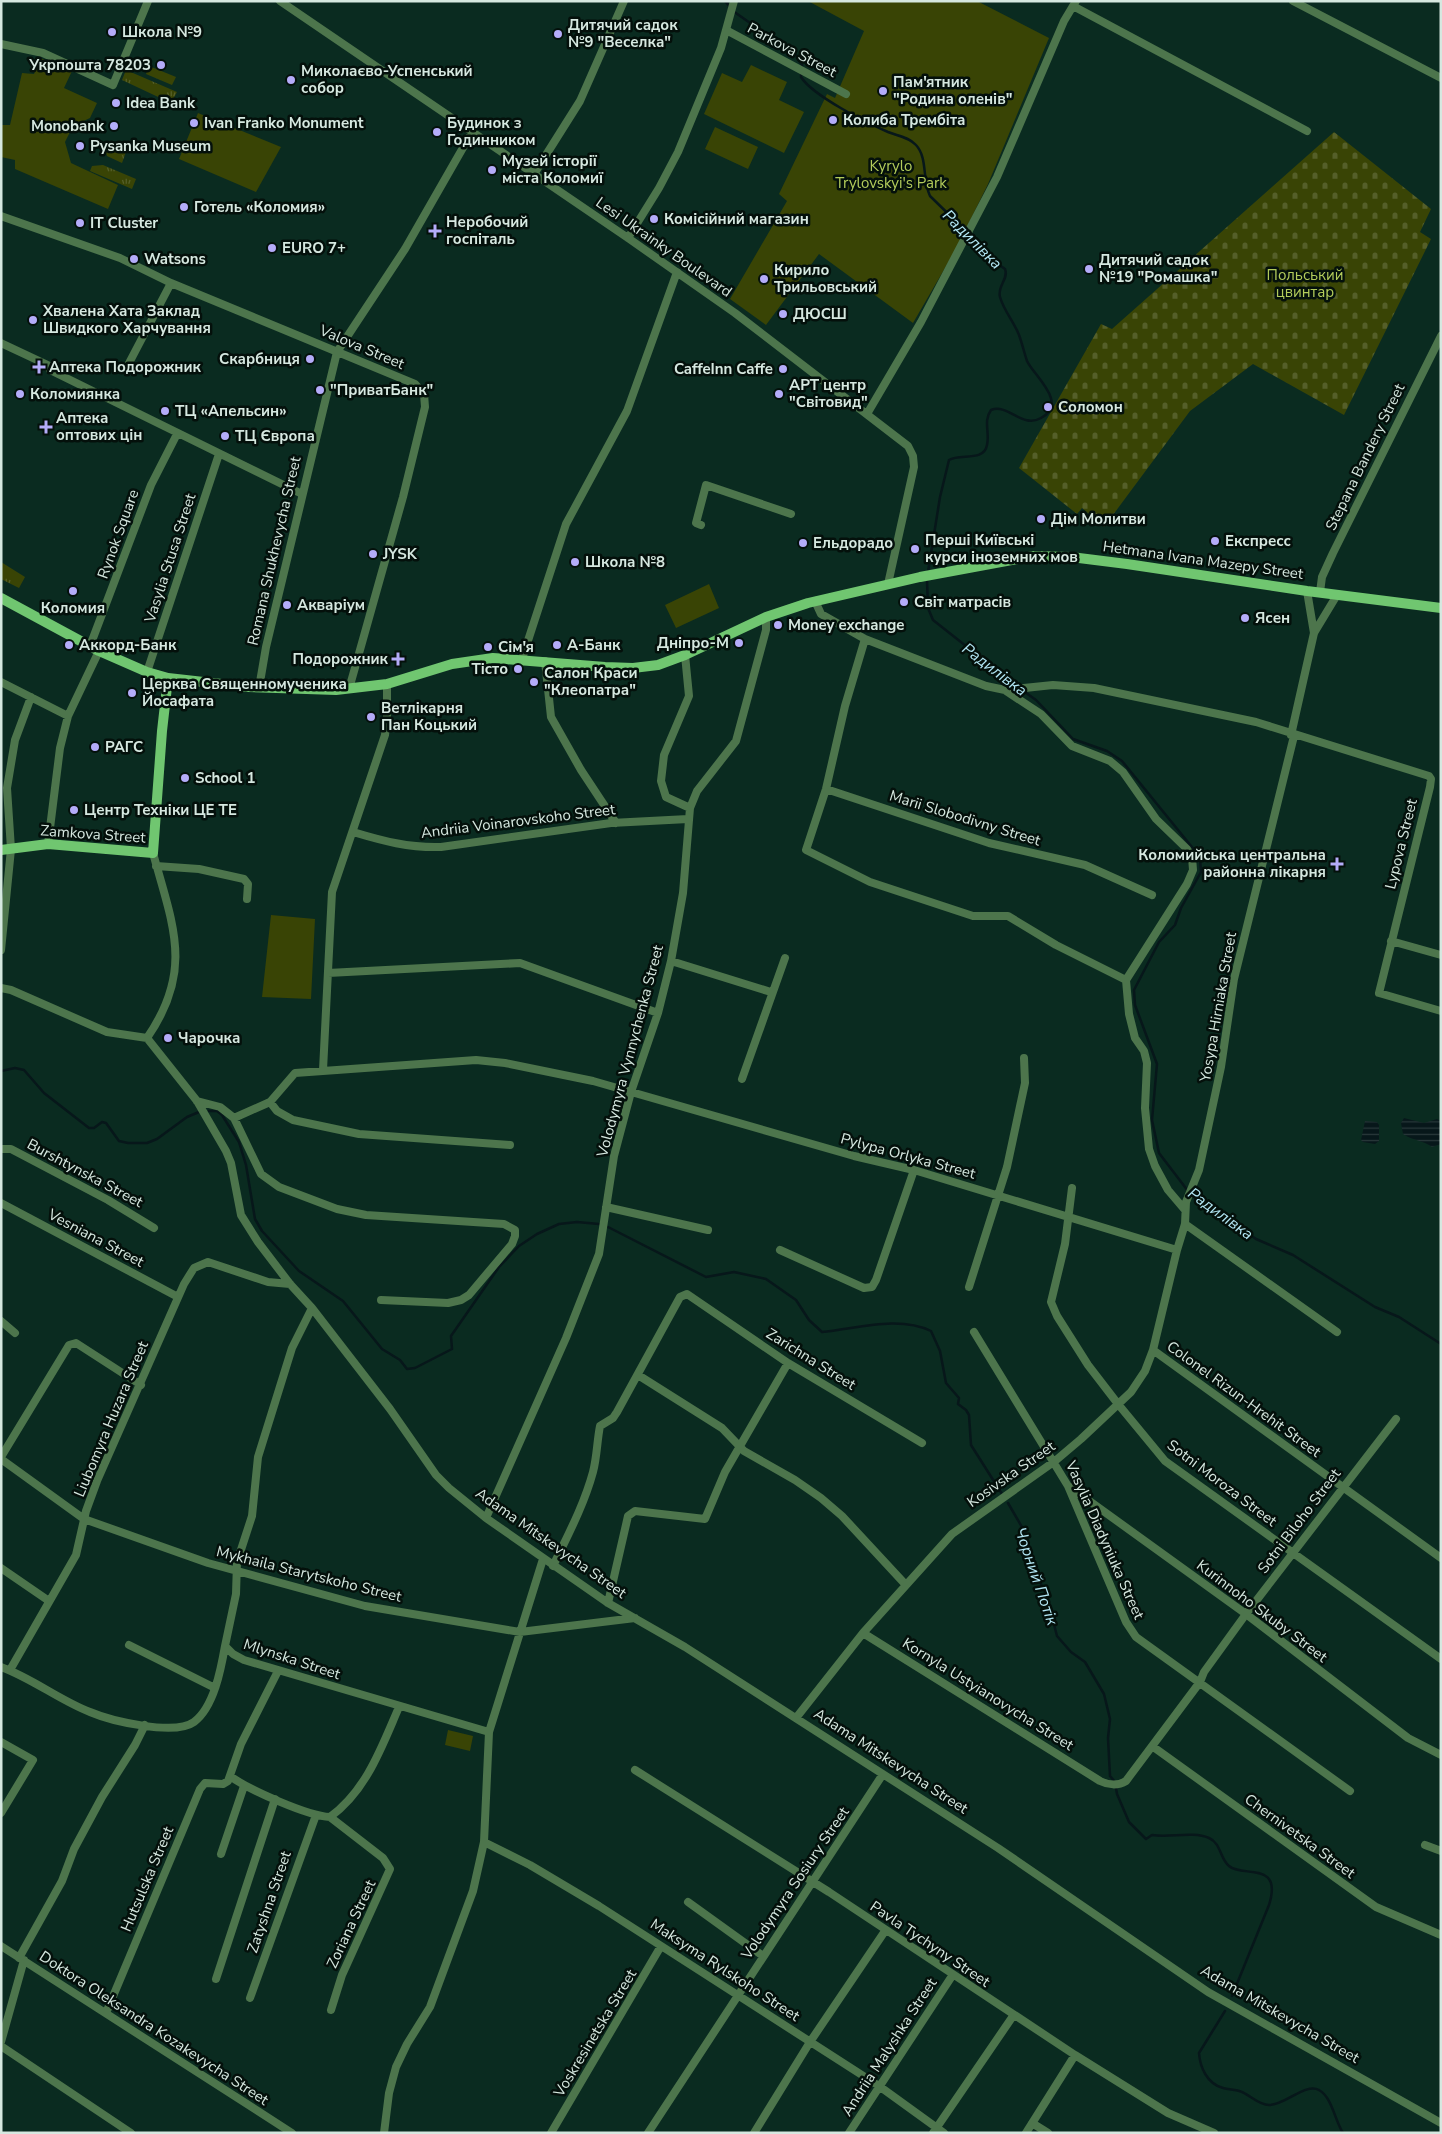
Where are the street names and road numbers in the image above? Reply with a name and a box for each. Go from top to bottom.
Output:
street label: Parkova Street [744,18,841,82]
street label: Lesi Ukrainky Boulevard [592,192,736,302]
street label: Valova Street [316,320,408,374]
street label: Stepana Bandery Street [1321,380,1410,534]
street label: Romana Shukhevycha Street [243,454,306,647]
street label: Rynok Square [93,487,143,581]
street label: Vasylia Stusa Street [139,490,201,626]
street label: Hetmana Ivana Mazepy Street [1102,536,1305,584]
street label: Marii Slobodivny Street [887,786,1044,851]
street label: Lypova Street [1380,796,1422,891]
street label: Andriia Voinarovskoho Street [420,799,617,843]
street label: Zamkova Street [40,820,147,848]
street label: Yosypa Hirniaka Street [1195,930,1241,1084]
street label: Volodymyra Vynnychenka Street [592,942,668,1160]
street label: Pylypa Orlyka Street [838,1128,978,1184]
street label: Burshtynska Street [24,1134,147,1212]
street label: Vesniana Street [44,1204,148,1272]
street label: Zarichna Street [762,1323,860,1395]
street label: Colonel Rizun-Hrehit Street [1163,1336,1326,1462]
street label: Liubomyra Huzara Street [69,1337,153,1500]
street label: Sotni Moroza Street [1163,1435,1282,1531]
street label: Kosivska Street [963,1436,1060,1512]
street label: Vasylia Diadyniuka Street [1061,1457,1149,1623]
street label: Sotni Biloho Street [1253,1464,1346,1578]
street label: Adama Mitskevycha Street [472,1483,631,1603]
street label: Mykhaila Starytskoho Street [214,1541,404,1607]
street label: Kurinnoho Skuby Street [1193,1555,1332,1667]
street label: Kornyla Ustyianovycha Street [899,1633,1078,1755]
street label: Mlynska Street [241,1634,344,1684]
street label: Adama Mitskevycha Street [810,1704,973,1819]
street label: Chernivetska Street [1241,1789,1360,1883]
street label: Volodymyra Sosiury Street [736,1802,854,1964]
street label: Hutsulska Street [116,1823,178,1935]
street label: Zatyshna Street [242,1848,296,1956]
street label: Zoriana Street [322,1876,380,1971]
street label: Pavla Tychyny Street [866,1896,995,1992]
street label: Maksyma Rylskoho Street [647,1914,804,2026]
street label: Doktora Oleksandra Kozakevycha Street [36,1946,273,2110]
street label: Adama Mitskevycha Street [1197,1960,1364,2068]
street label: Voskresinetska Street [548,1965,641,2101]
street label: Andriia Malyshka Street [837,1973,942,2120]

